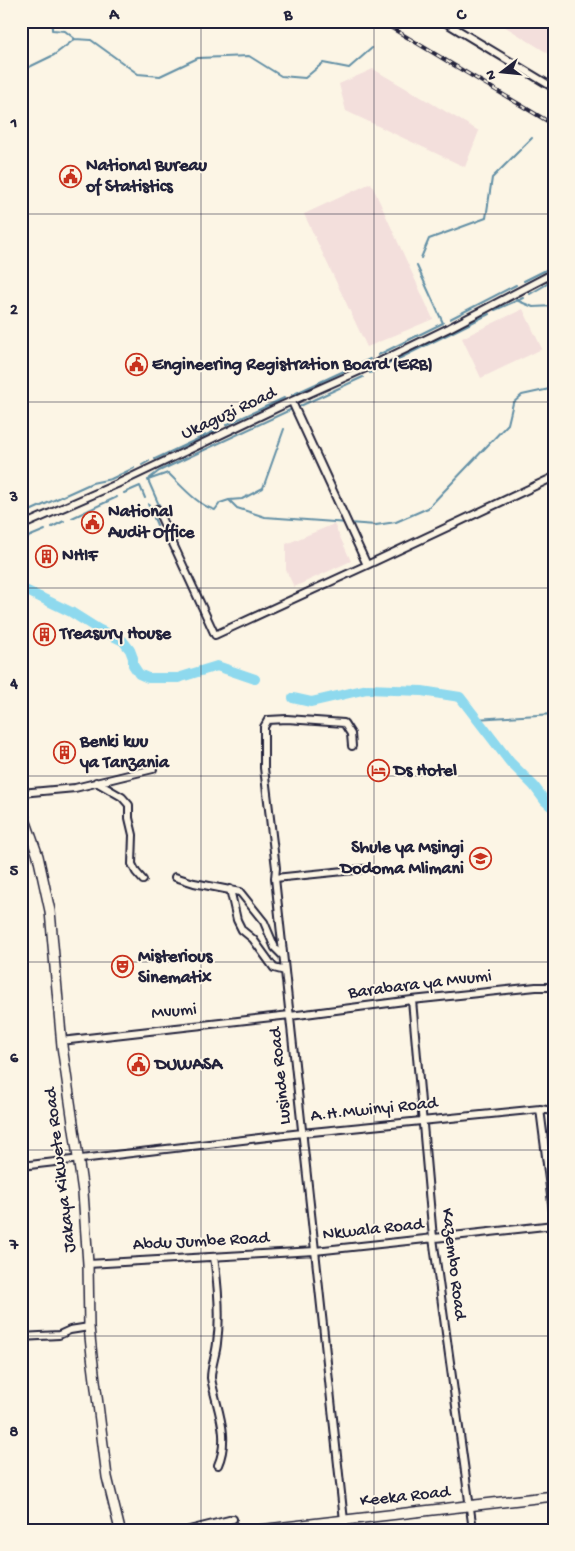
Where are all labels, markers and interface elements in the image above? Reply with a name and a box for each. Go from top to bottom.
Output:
text: A [108,7,120,26]
text: B [283,7,293,26]
text: C [456,7,467,26]
north arrow [478,48,528,98]
text: N [482,68,501,82]
text: 1 [10,115,17,134]
place label: National Bureau of Statistics [85,156,207,198]
public building icon: National Bureau of Statistics [58,164,82,188]
text: 2 [10,302,18,321]
public building icon: Engineering Registration Board (ERB) [124,353,148,377]
place label: Engineering Registration Board (ERB) [152,355,433,376]
street label: Ukaguzi Road [178,382,281,445]
text: 3 [9,489,18,508]
place label: National Audit Office [107,502,195,544]
public building icon: National Audit Office [80,510,104,534]
building icon: NHIF [34,544,58,568]
place label: NHIF [62,546,99,567]
building icon: Treasury House [32,622,56,646]
place label: Treasury House [58,624,172,645]
text: 4 [9,676,18,695]
place label: Benki kuu ya Tanzania [79,732,170,774]
building icon: Benki kuu ya Tanzania [52,740,76,764]
hotel icon: Ds Hotel [366,759,390,783]
place label: Ds Hotel [392,761,457,782]
place label: Shule ya Msingi Dodoma Mlimani [338,838,464,880]
school or university icon: Shule ya Msingi Dodoma Mlimani [468,846,492,870]
text: 5 [10,863,19,882]
place label: Misterious Sinematix [138,947,214,989]
theatre icon: Misterious Sinematix [110,955,134,979]
street label: Barabara ya Mvumi [346,966,493,1004]
street label: Mvumi [150,999,198,1025]
street label: Lusinde Road [265,1025,297,1126]
text: 6 [10,1050,19,1069]
public building icon: DUWASA [127,1053,151,1077]
place label: DUWASA [153,1055,223,1076]
street label: Jakaya Kikwete Road [40,1085,82,1254]
street label: A.H.Mwinyi Road [310,1093,440,1127]
street label: Kazembo Road [436,1207,470,1322]
street label: Nkwala Road [322,1214,426,1246]
street label: Abdu Jumbe Road [132,1228,271,1256]
text: 7 [9,1237,19,1256]
text: 8 [10,1424,19,1443]
street label: Keeka Road [359,1482,452,1512]

